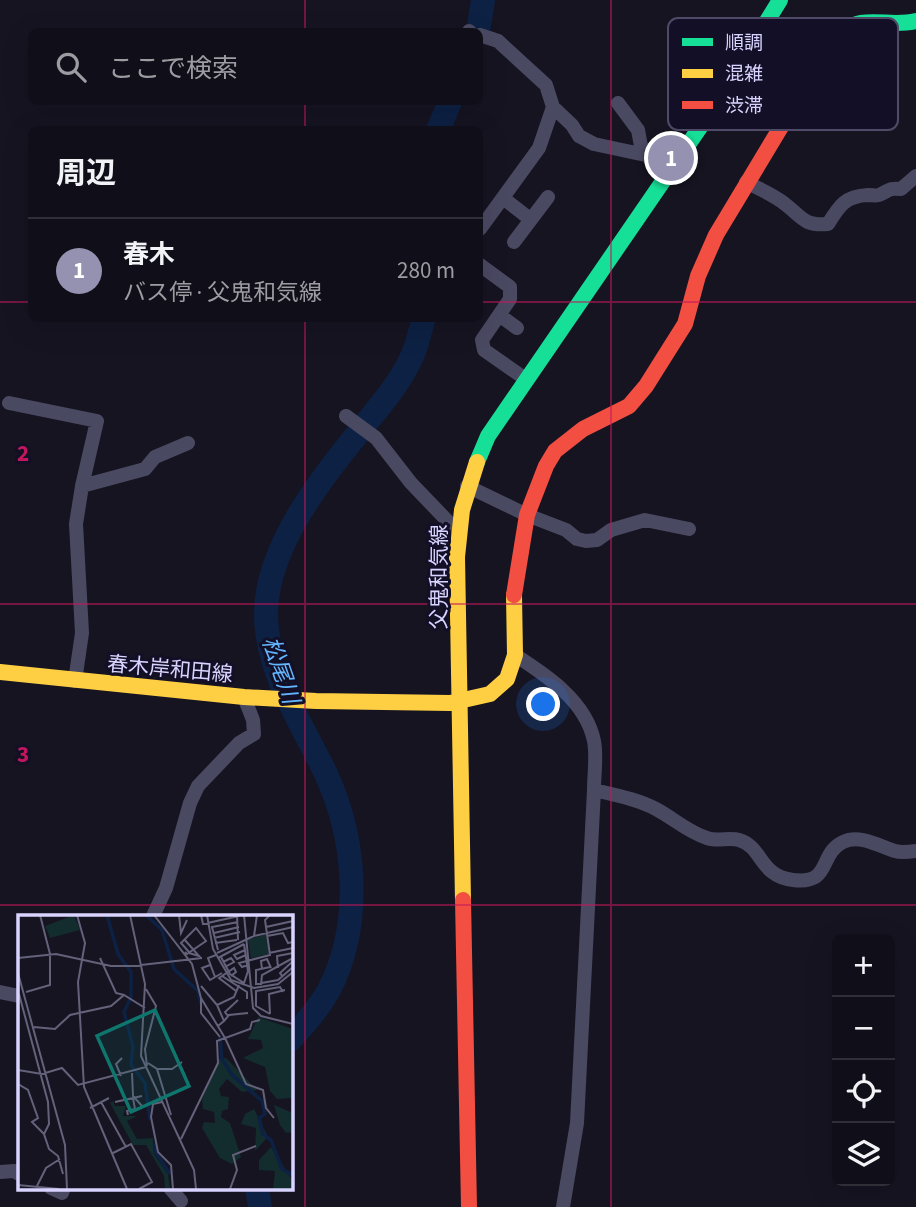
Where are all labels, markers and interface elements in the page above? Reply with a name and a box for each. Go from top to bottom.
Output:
legend [668,18,898,130]
search box [28,28,483,105]
text: 順調 [725,30,763,57]
icon: search [52,48,90,86]
text: ここで検索 [108,50,238,87]
text: 混雑 [725,61,763,88]
text: 渋滞 [725,93,763,120]
pin: 1 [648,132,694,184]
text: 周辺 [56,152,116,195]
text: 春木 [123,236,175,273]
text: 1 [73,254,85,287]
text: 280 m [397,254,455,287]
text: バス停 · 父鬼和気線 [123,276,322,309]
text: 2 [17,437,29,470]
street label: 父鬼和気線 [424,525,454,630]
water label: 松尾川 [254,632,308,711]
street label: 春木岸和田線 [106,649,234,689]
your location [526,687,560,721]
text: 3 [17,738,29,771]
inset map [18,915,292,1190]
map controls [832,934,895,1186]
button: + [832,934,895,997]
button: − [832,997,895,1060]
button: locate [832,1060,895,1123]
button: layers [832,1123,895,1186]

